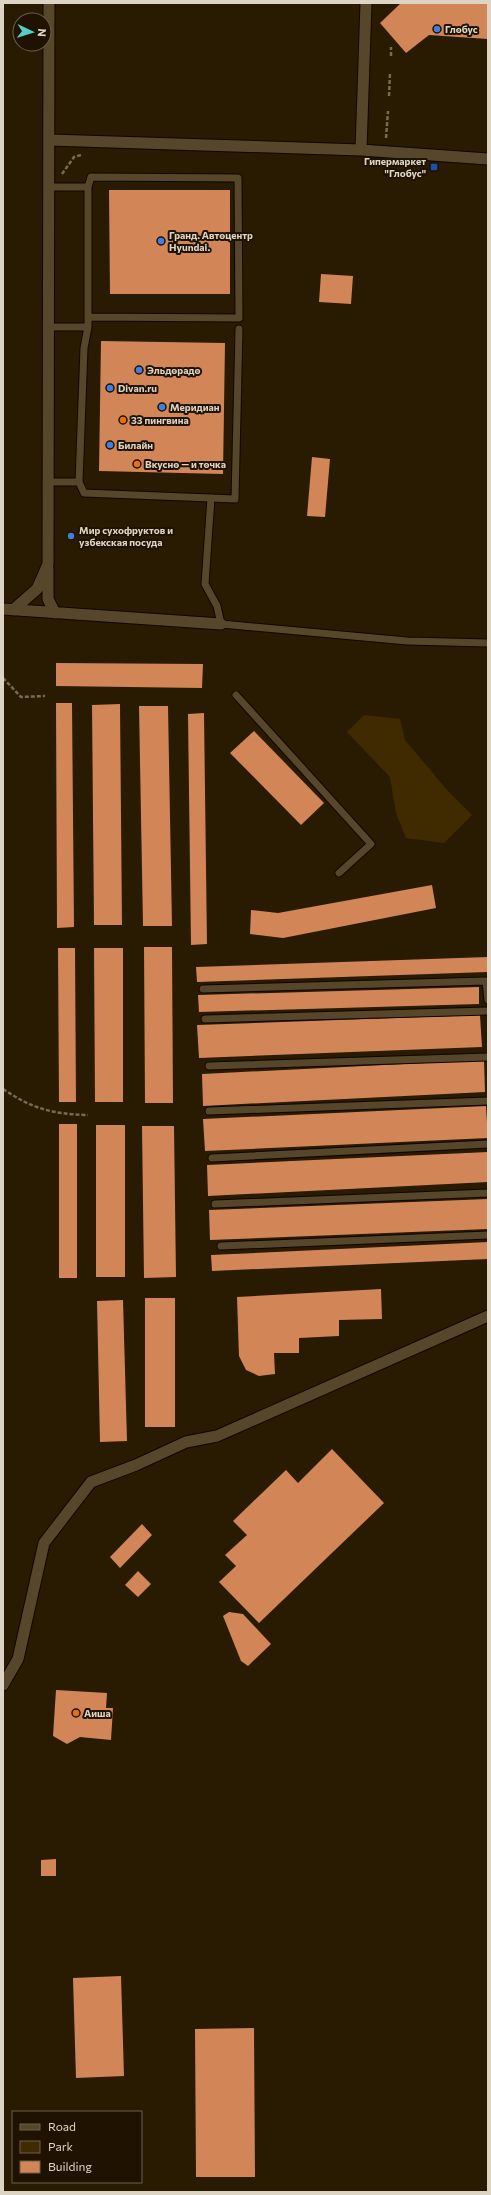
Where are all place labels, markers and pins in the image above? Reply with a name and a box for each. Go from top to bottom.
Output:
place label: Глобус [445,23,478,35]
marker: Глобус [432,24,442,34]
place label: Гипермаркет "Глобус" [364,155,426,179]
marker: Гипермаркет "Глобус" [429,162,439,172]
place label: Гранд. Автоцентр Hyundai. [169,229,253,253]
marker: Гранд. Автоцентр Hyundai. [156,236,166,246]
place label: Эльдорадо [147,364,201,376]
marker: Эльдорадо [134,365,144,375]
place label: Divan.ru [118,382,157,394]
marker: Divan.ru [105,383,115,393]
place label: Меридиан [170,401,220,413]
marker: Меридиан [157,402,167,412]
place label: 33 пингвина [131,414,189,426]
marker: 33 пингвина [118,415,128,425]
place label: Билайн [118,439,153,451]
marker: Билайн [105,440,115,450]
place label: Вкусно — и точка [145,458,226,470]
marker: Вкусно — и точка [132,459,142,469]
place label: Мир сухофруктов и узбекская посуда [79,524,173,548]
marker: Мир сухофруктов и узбекская посуда [66,531,76,541]
place label: Аиша [84,1707,111,1719]
marker: Аиша [71,1708,81,1718]

